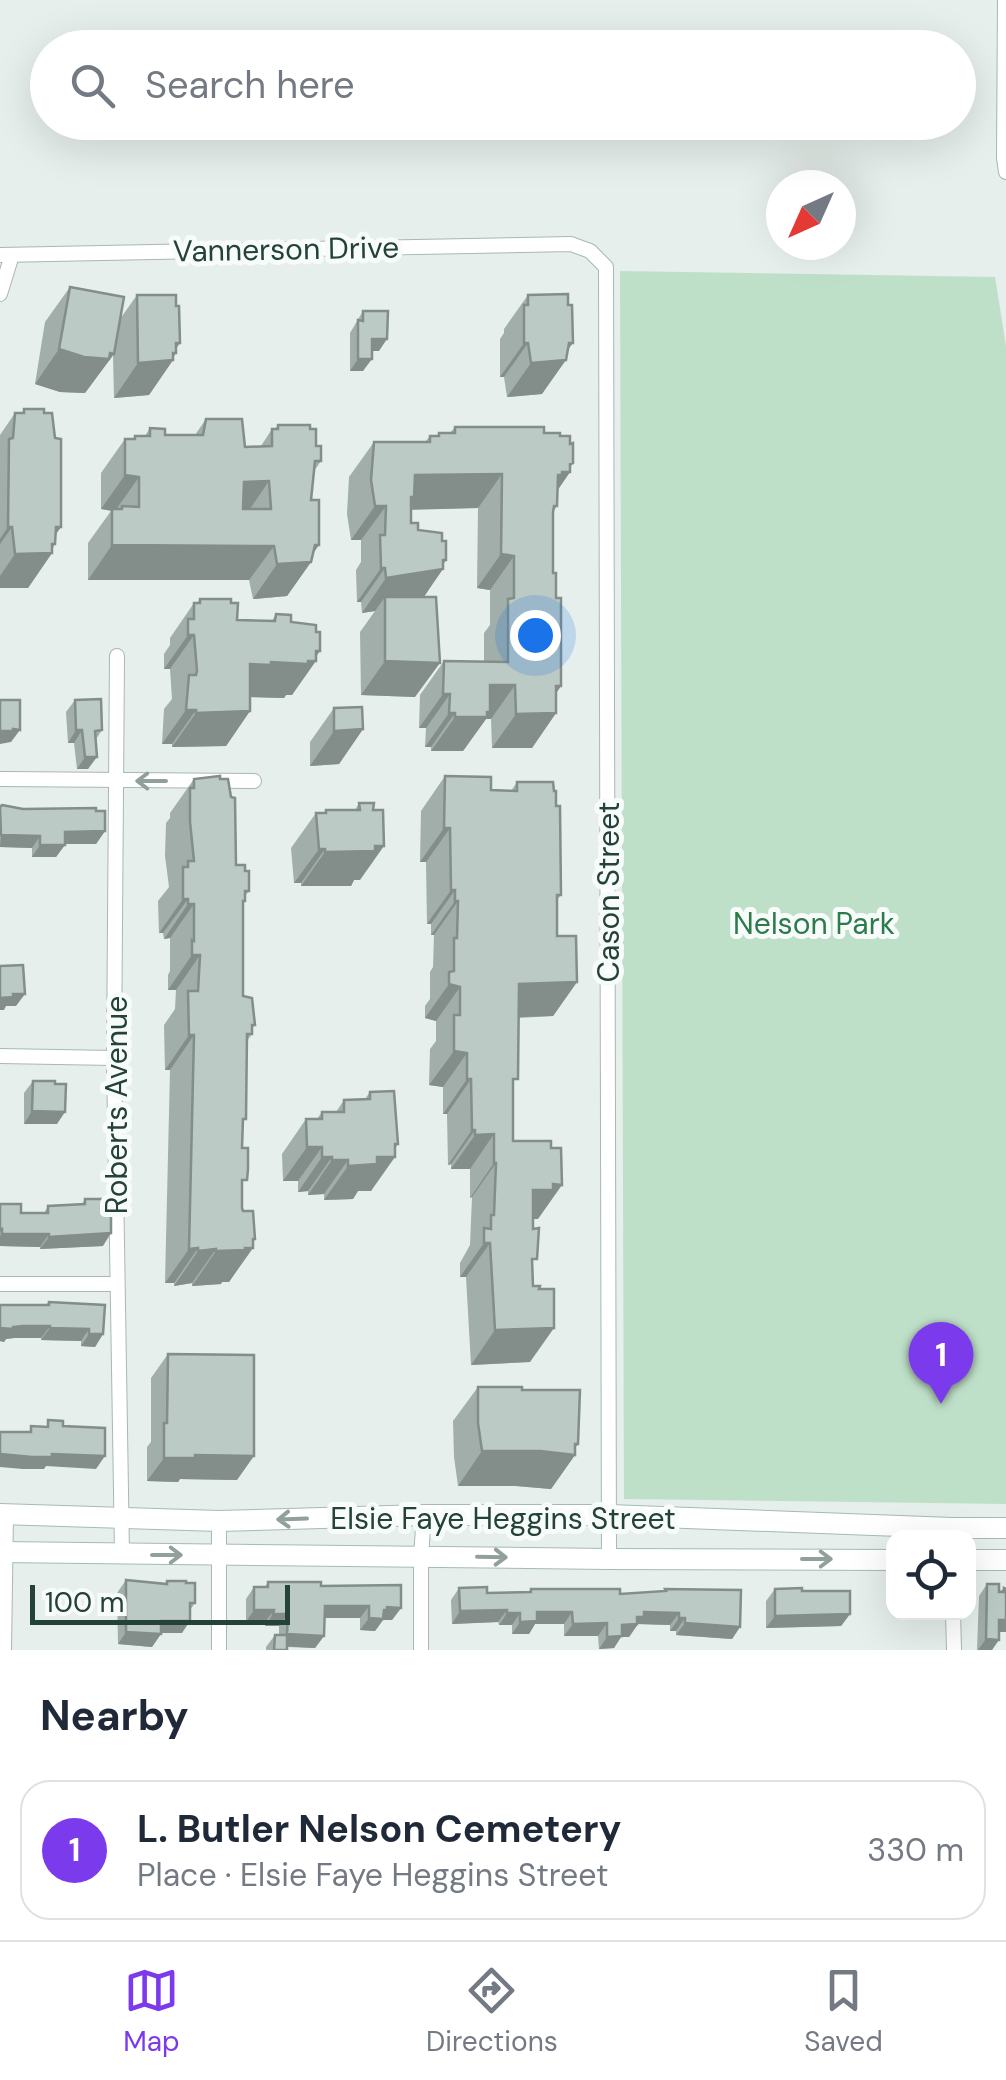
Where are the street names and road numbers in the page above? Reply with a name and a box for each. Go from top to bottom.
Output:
street label: Vannerson Drive [172,228,400,270]
street label: Cason Street [589,802,628,982]
street label: Roberts Avenue [97,996,136,1214]
street label: Elsie Faye Heggins Street [330,1499,676,1538]

